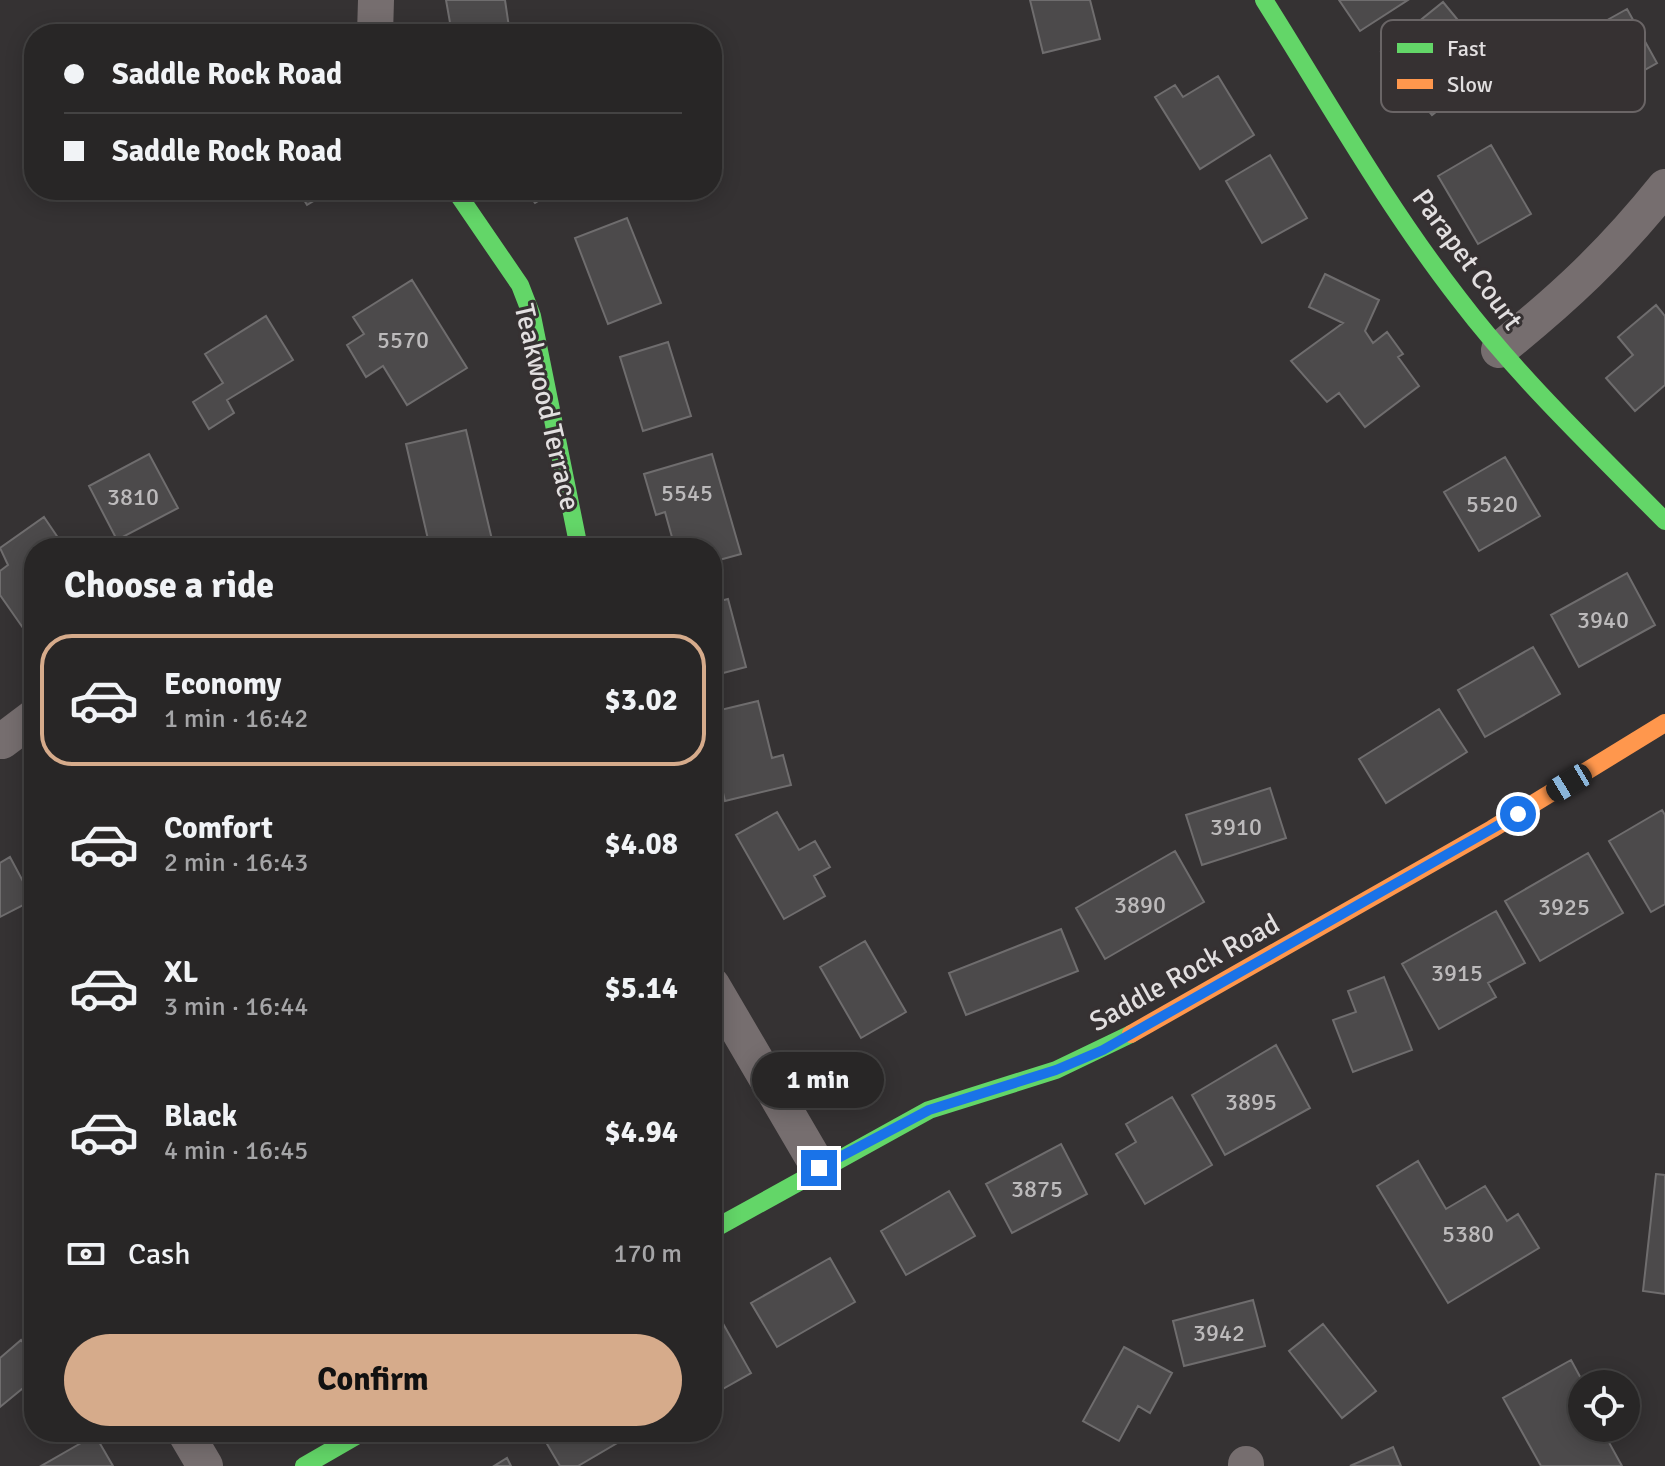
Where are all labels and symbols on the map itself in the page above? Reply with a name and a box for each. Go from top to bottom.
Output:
legend [1381,20,1645,112]
text: Fast [1447,35,1487,62]
text: Slow [1447,71,1493,98]
street label: Parapet Court [1405,183,1530,337]
street label: Teakwood Terrace [507,301,587,514]
house number: 5570 [377,325,429,355]
house number: 5545 [661,478,713,508]
house number: 3810 [107,482,159,512]
house number: 5520 [1466,489,1518,519]
house number: 3940 [1577,605,1629,635]
car [1542,760,1596,806]
route start [1500,796,1536,832]
house number: 3910 [1210,812,1262,842]
house number: 3890 [1114,890,1166,920]
house number: 3925 [1538,892,1590,922]
street label: Saddle Rock Road [1084,907,1285,1039]
house number: 3915 [1431,958,1483,988]
callout: 1 min [753,1052,885,1108]
house number: 3895 [1225,1087,1277,1117]
route end [801,1150,837,1186]
house number: 3875 [1011,1174,1063,1204]
house number: 5380 [1442,1219,1494,1249]
house number: 3942 [1193,1318,1245,1348]

